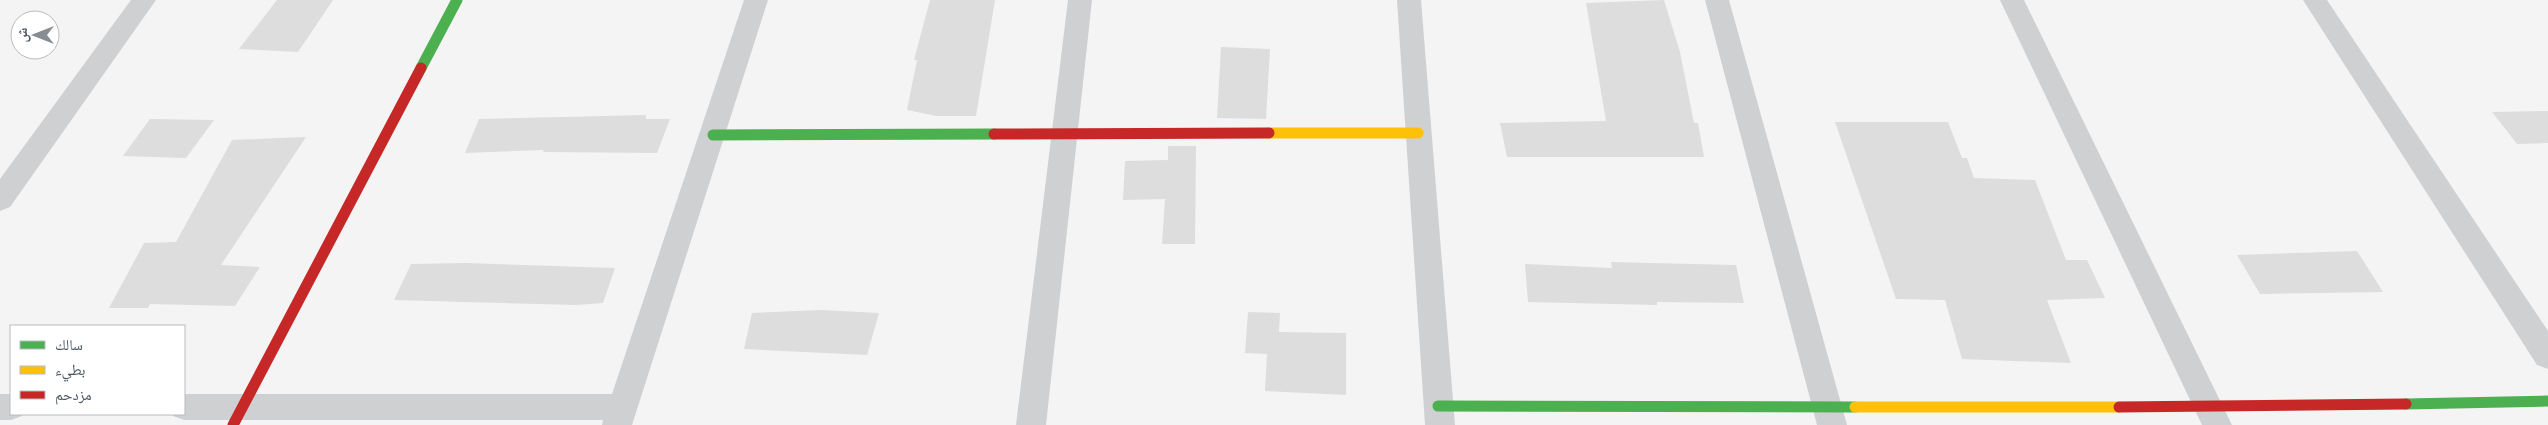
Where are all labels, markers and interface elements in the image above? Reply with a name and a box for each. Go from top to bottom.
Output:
north arrow [10,10,60,60]
text: ش [13,27,31,42]
legend [10,325,185,415]
text: سالك [55,335,83,354]
text: بطيء [55,360,85,382]
text: مزدحم [55,385,92,405]

